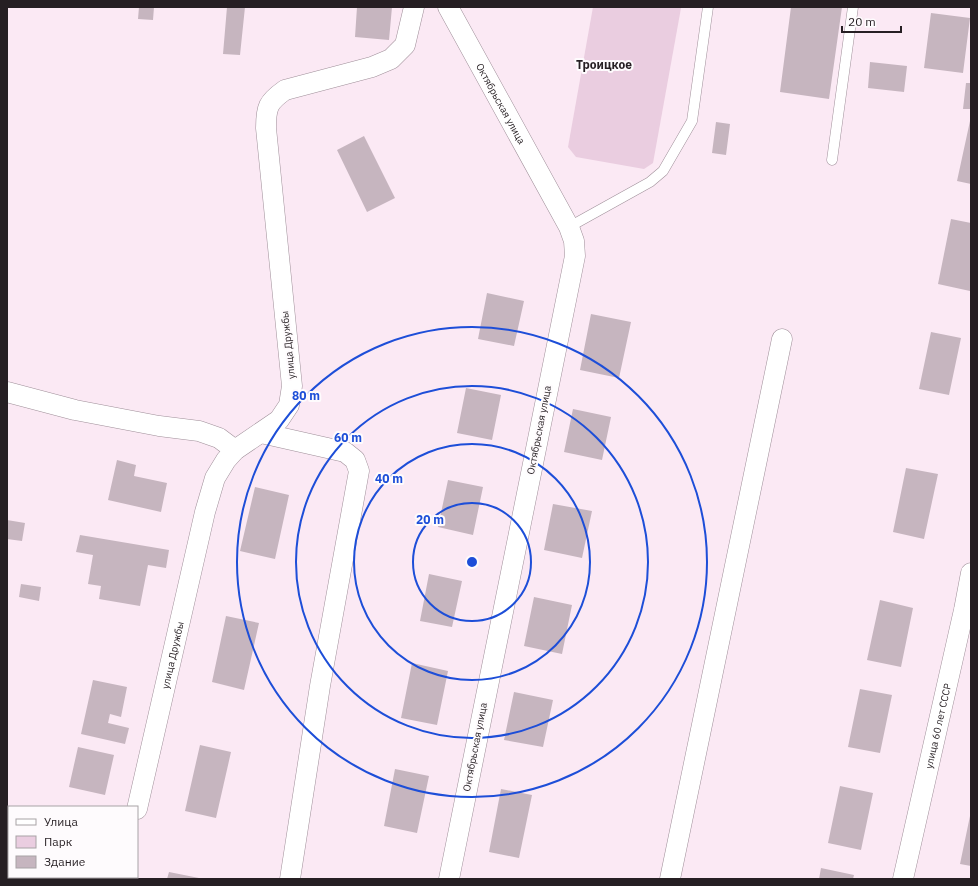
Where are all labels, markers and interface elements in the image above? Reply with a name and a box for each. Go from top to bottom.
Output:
scale bar [842,8,901,34]
text: 20 m [848,14,876,29]
district label: Троицкое [576,57,632,72]
street label: Октябрьская улица [474,61,529,147]
street label: улица Дружбы [278,310,298,380]
street label: Октябрьская улица [524,384,554,476]
text: 80 m [292,388,320,403]
text: 60 m [334,430,362,445]
text: 40 m [375,471,403,486]
text: 20 m [416,512,444,527]
centre of rings [465,555,479,569]
street label: улица Дружбы [158,620,186,690]
street label: улица 60 лет СССР [922,682,954,770]
street label: Октябрьская улица [460,701,490,793]
legend [8,806,138,878]
text: Улица [44,814,78,829]
text: Парк [44,834,73,849]
text: Здание [44,854,86,869]

